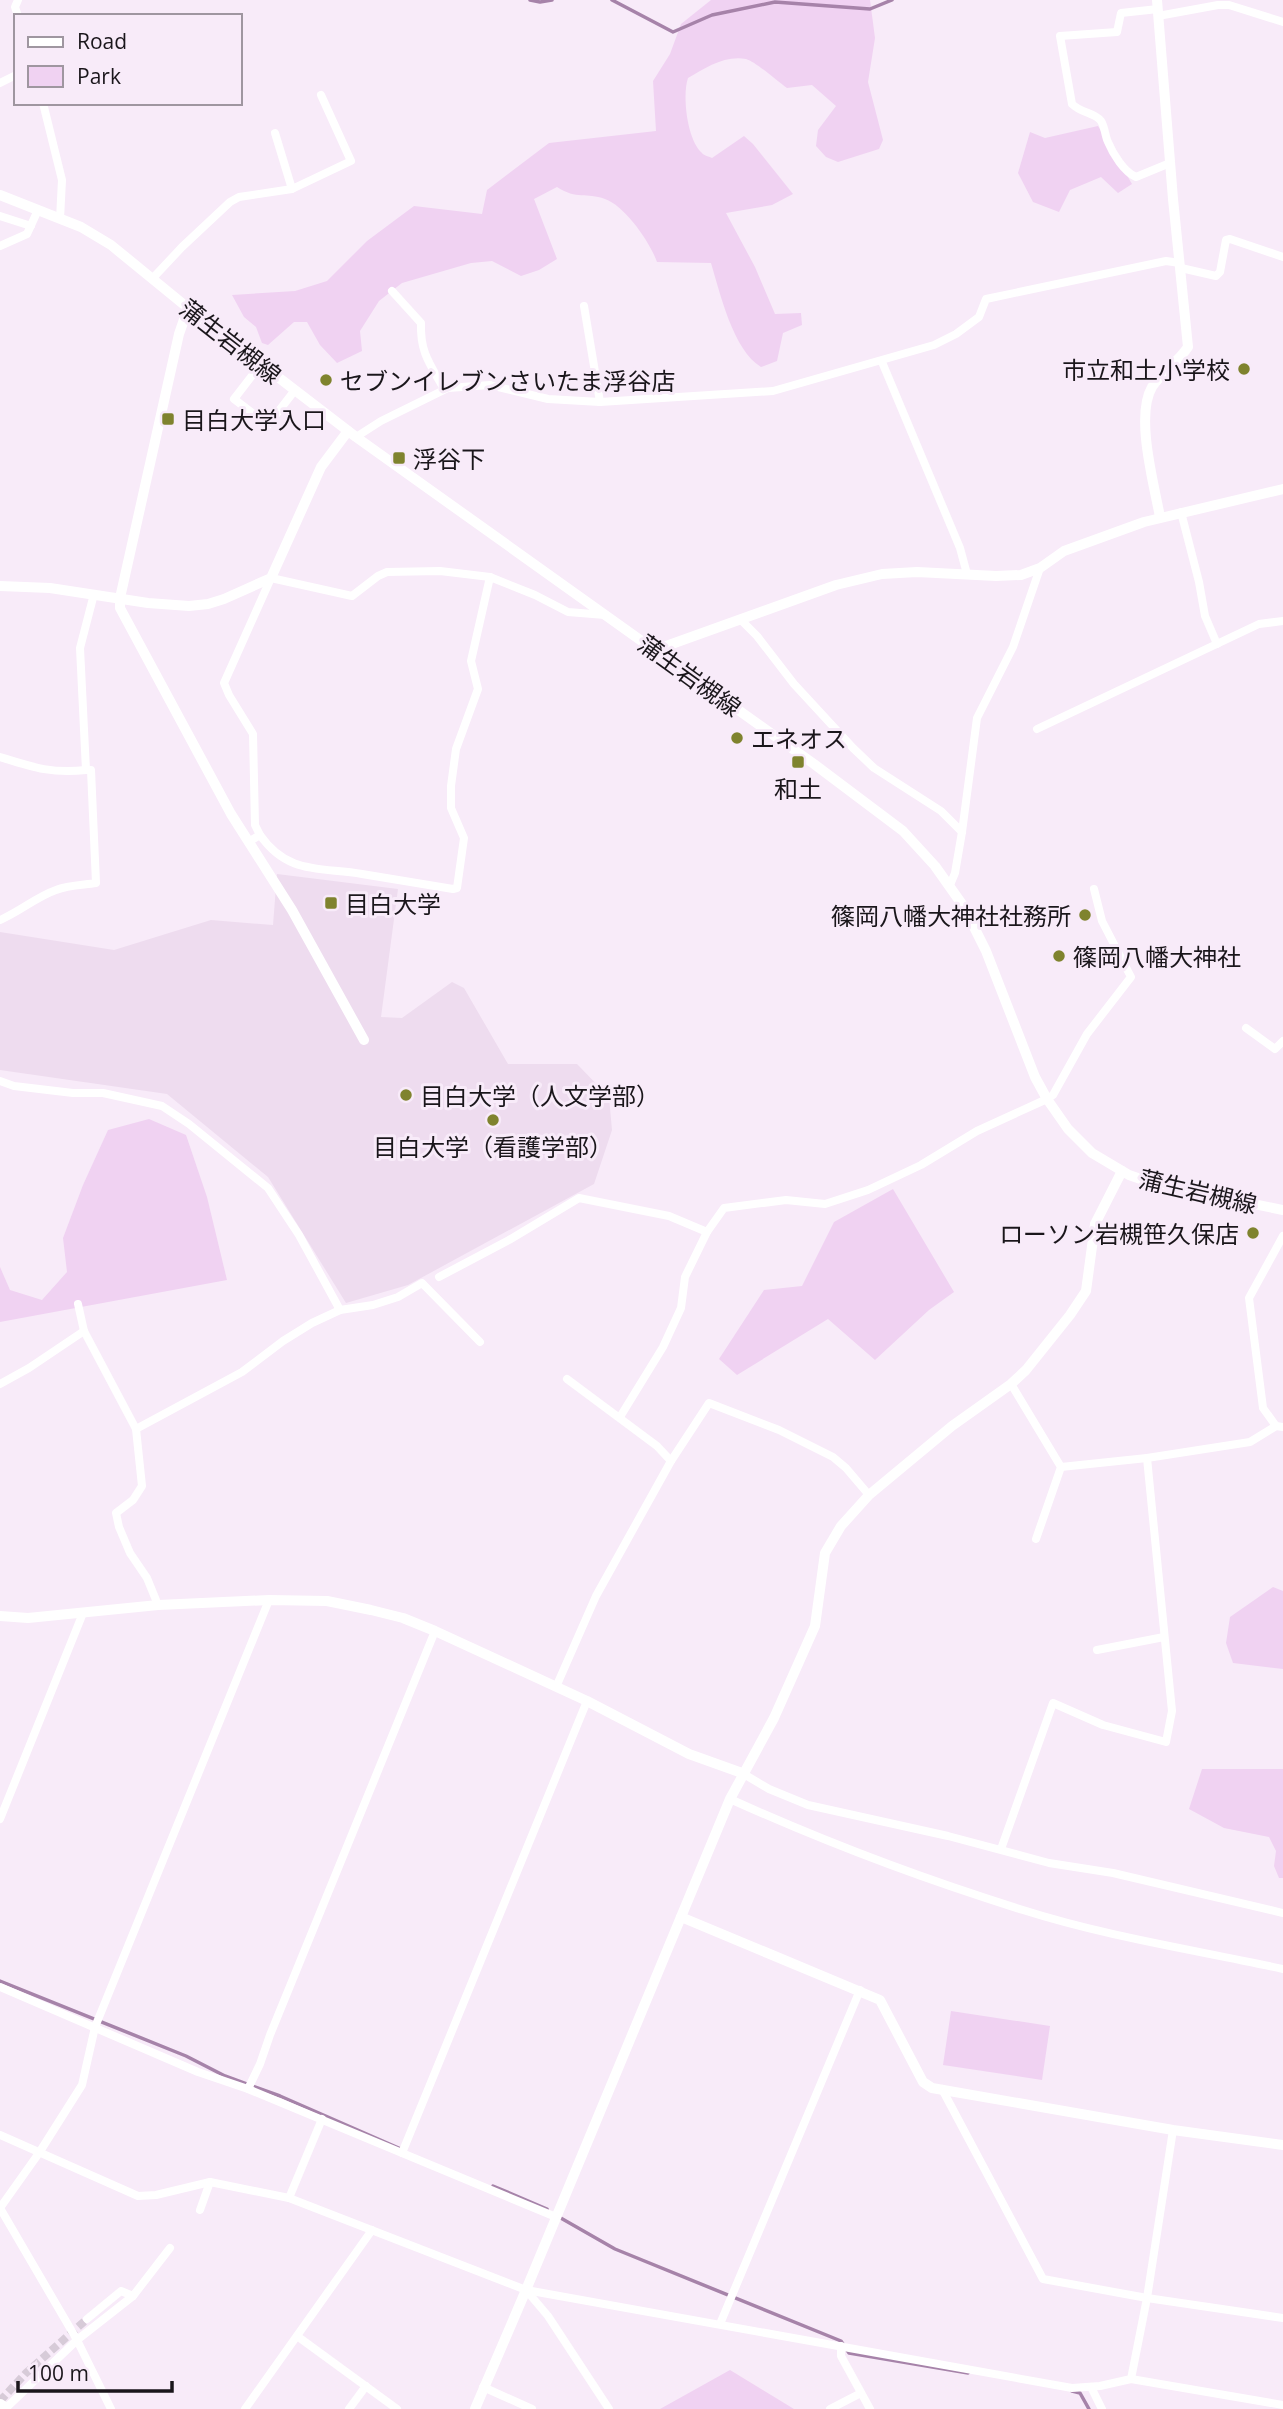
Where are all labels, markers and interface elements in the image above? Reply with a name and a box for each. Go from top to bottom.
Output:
legend [14,14,242,105]
text: Road [77,27,127,55]
text: Park [77,62,121,90]
street label: 蒲生岩槻線 [174,291,288,391]
place label: 市立和土小学校 [1062,353,1230,386]
marker: 市立和土小学校 [1236,361,1252,377]
place label: セブンイレブンさいたま浮谷店 [340,364,675,397]
marker: セブンイレブンさいたま浮谷店 [318,372,334,388]
place label: 目白大学入口 [182,403,326,436]
marker: 目白大学入口 [160,411,176,427]
place label: 浮谷下 [413,442,485,475]
marker: 浮谷下 [391,450,407,466]
street label: 蒲生岩槻線 [632,626,748,724]
place label: エネオス [751,722,847,755]
marker: エネオス [729,730,745,746]
marker: 和土 [790,754,806,770]
place label: 和土 [774,772,822,805]
place label: 目白大学 [345,887,441,920]
marker: 目白大学 [323,895,339,911]
place label: 篠岡八幡大神社社務所 [831,899,1071,932]
marker: 篠岡八幡大神社社務所 [1077,907,1093,923]
place label: 篠岡八幡大神社 [1073,940,1241,973]
marker: 篠岡八幡大神社 [1051,948,1067,964]
place label: 目白大学（人文学部） [420,1079,660,1112]
marker: 目白大学（人文学部） [398,1087,414,1103]
marker: 目白大学（看護学部） [485,1112,501,1128]
place label: 目白大学（看護学部） [373,1130,613,1163]
street label: 蒲生岩槻線 [1136,1161,1260,1221]
place label: ローソン岩槻笹久保店 [999,1217,1239,1250]
marker: ローソン岩槻笹久保店 [1245,1225,1261,1241]
scale bar [18,2350,172,2394]
text: 100 m [28,2359,89,2387]

